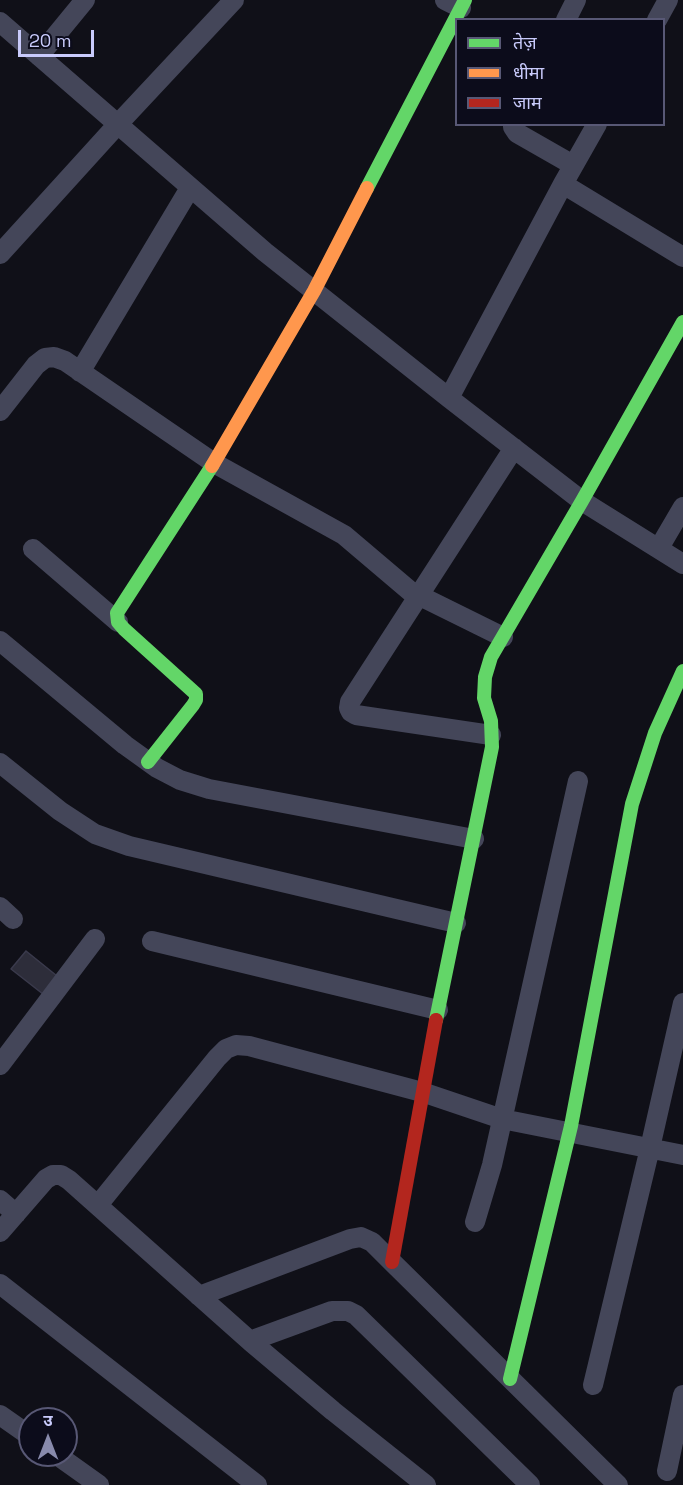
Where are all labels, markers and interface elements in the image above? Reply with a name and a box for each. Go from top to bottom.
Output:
scale bar [21,18,98,56]
legend [455,18,665,126]
text: 20 m [29,29,72,52]
text: तेज़ [513,31,537,54]
text: धीमा [513,61,544,84]
text: जाम [513,91,542,114]
north arrow [18,1407,78,1467]
text: उ [43,1410,53,1431]

